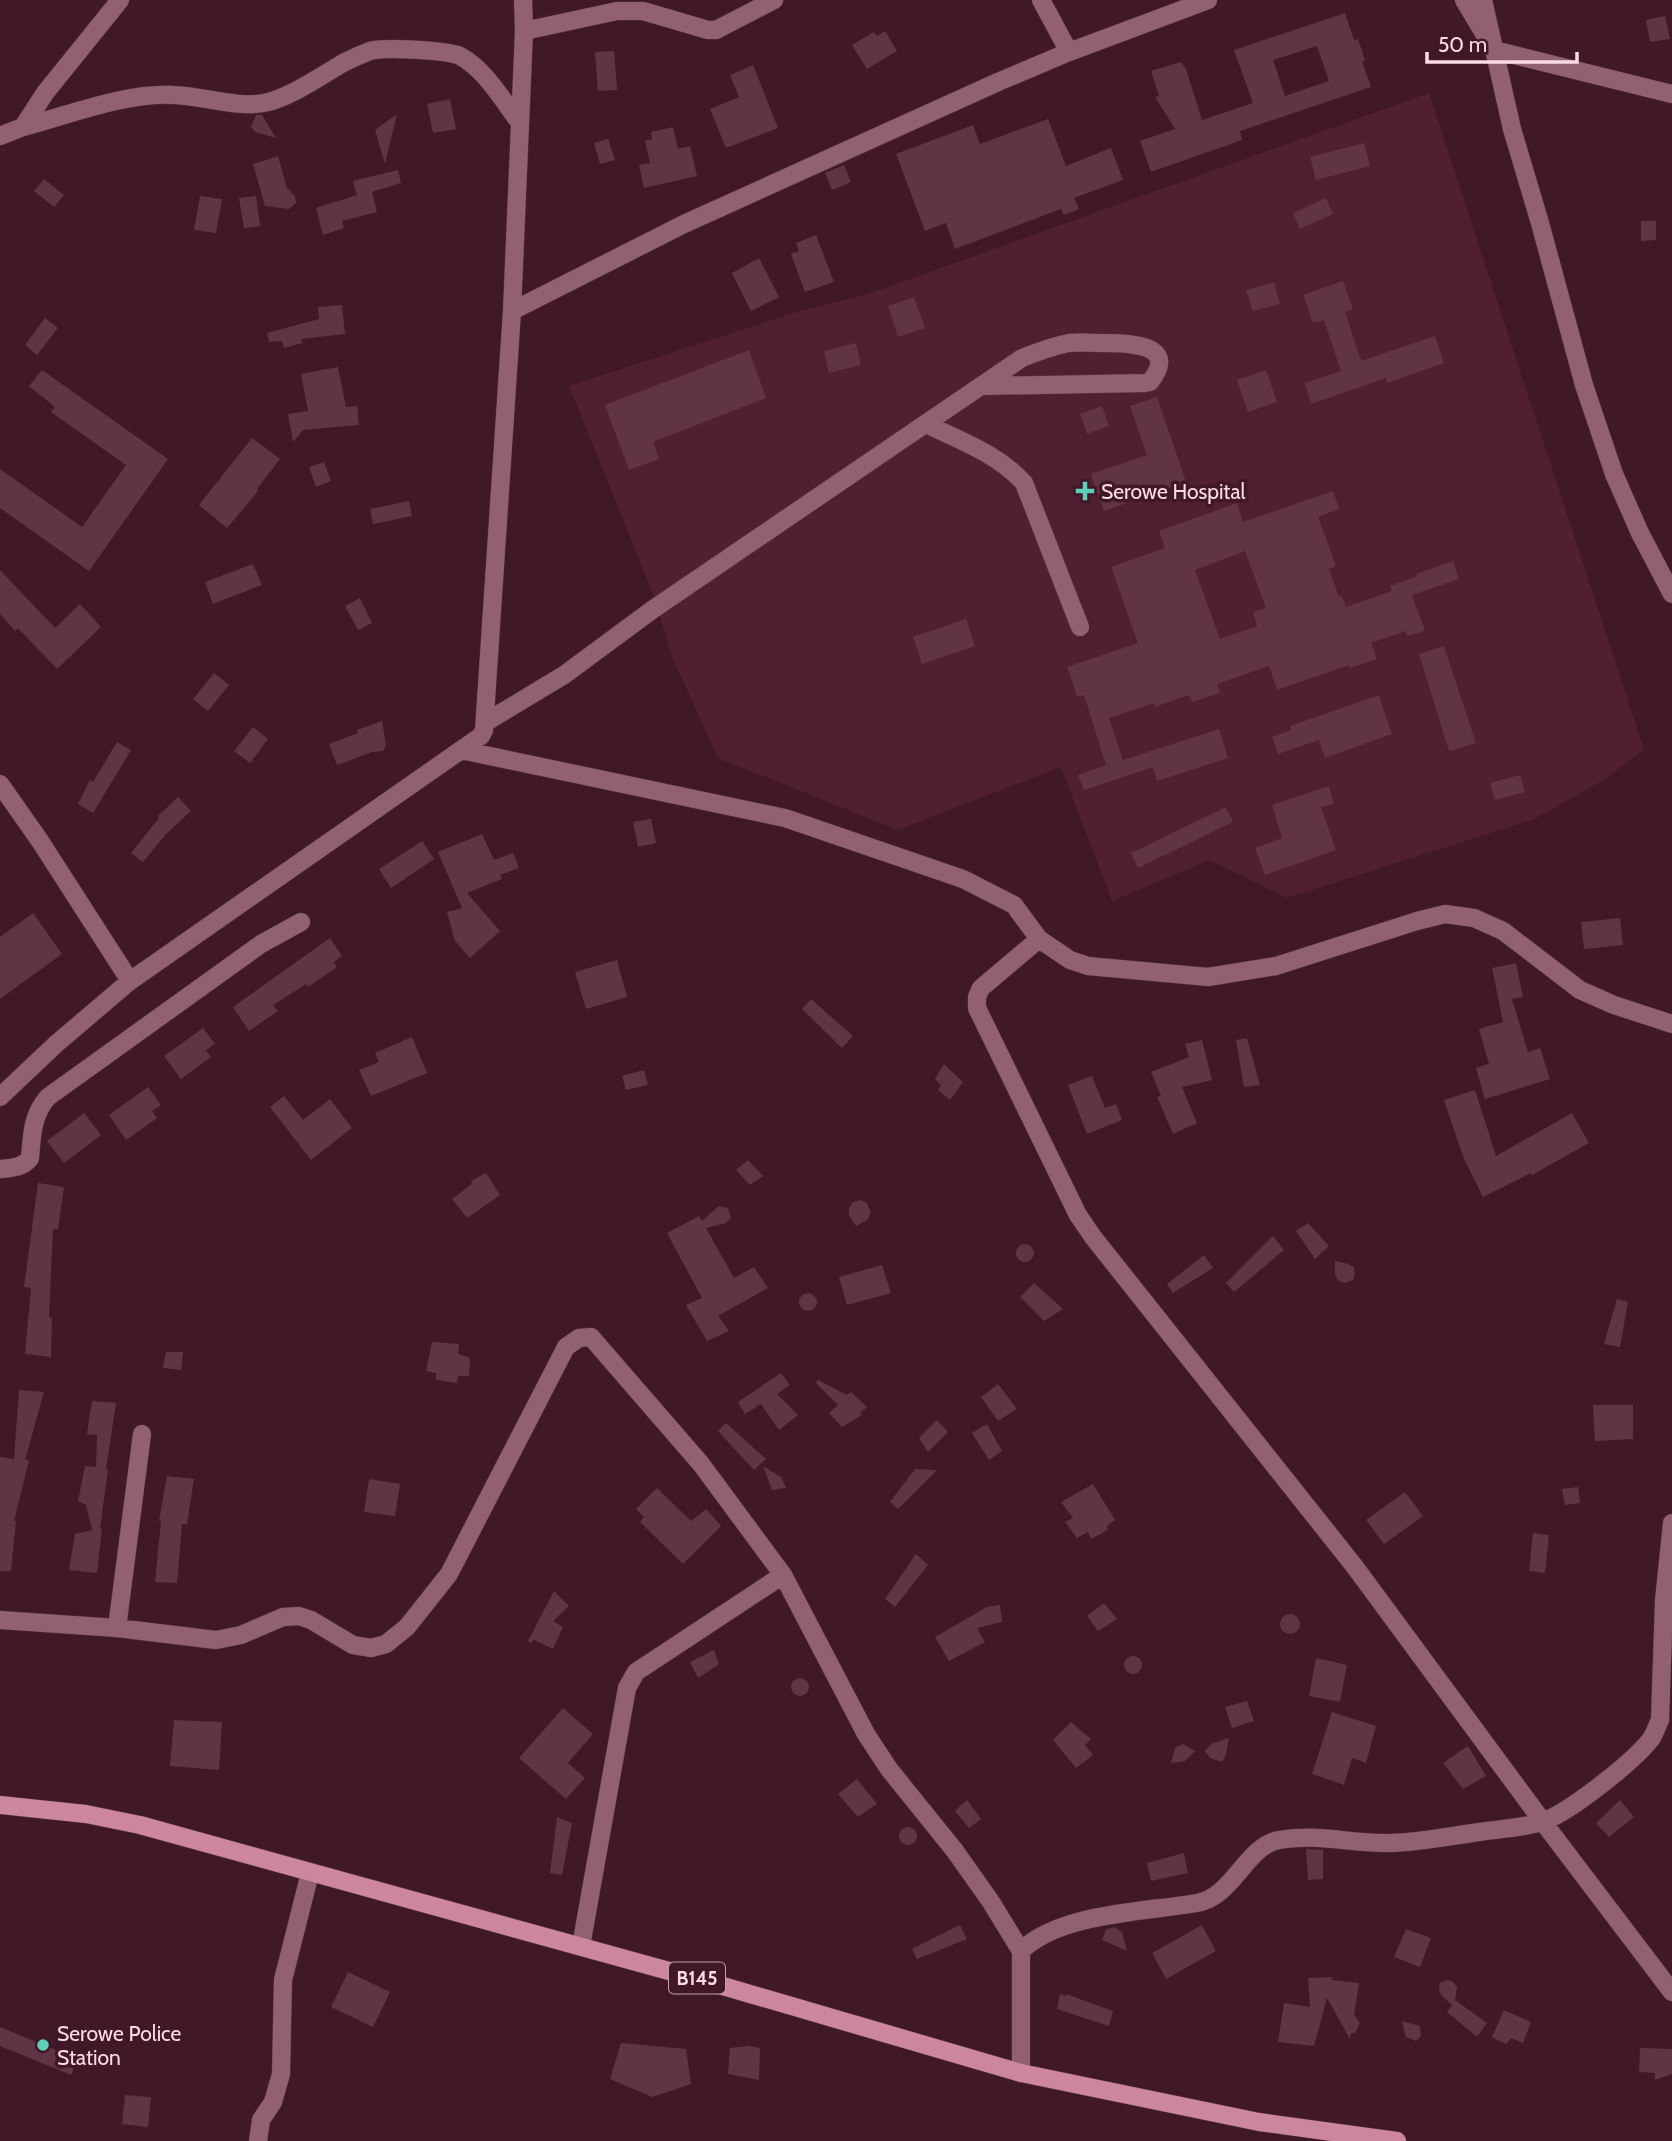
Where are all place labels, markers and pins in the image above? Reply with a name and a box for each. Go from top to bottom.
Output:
place label: Serowe Hospital [1101,479,1246,504]
marker: Serowe Hospital [1075,481,1095,501]
place label: Serowe Police Station [57,2021,182,2070]
marker: Serowe Police Station [35,2037,51,2053]

